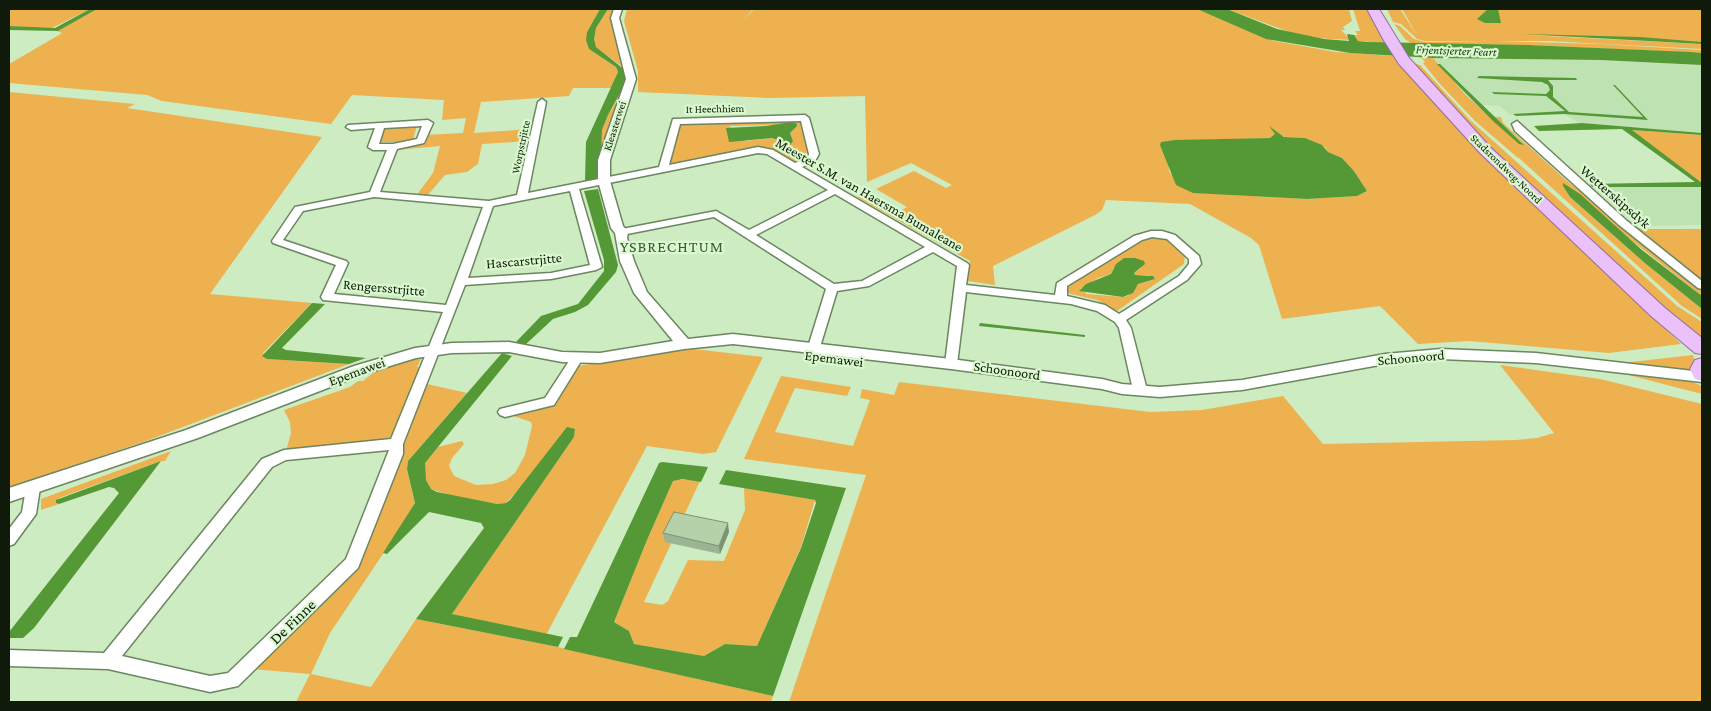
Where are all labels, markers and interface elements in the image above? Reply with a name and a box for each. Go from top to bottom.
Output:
water label: Frjentsjerter Feart [1415,42,1497,60]
street label: Kleasterwei [601,99,629,153]
street label: It Heechhiem [685,102,745,116]
street label: Worpstrjitte [509,119,533,175]
street label: Stadsrondweg-Noord [1467,131,1545,207]
street label: Meester S.M. van Haersma Bumaleane [772,134,966,256]
street label: Wetterskipsdyk [1576,162,1654,232]
district label: YSBRECHTUM [619,237,725,257]
street label: Hascarstrjitte [485,249,563,273]
street label: Rengersstrjitte [342,276,426,300]
street label: Epemawei [804,347,864,371]
street label: Schoonoord [1377,347,1445,369]
street label: Epemawei [327,354,387,390]
street label: Schoonoord [973,358,1041,384]
street label: De Finne [266,595,320,649]

